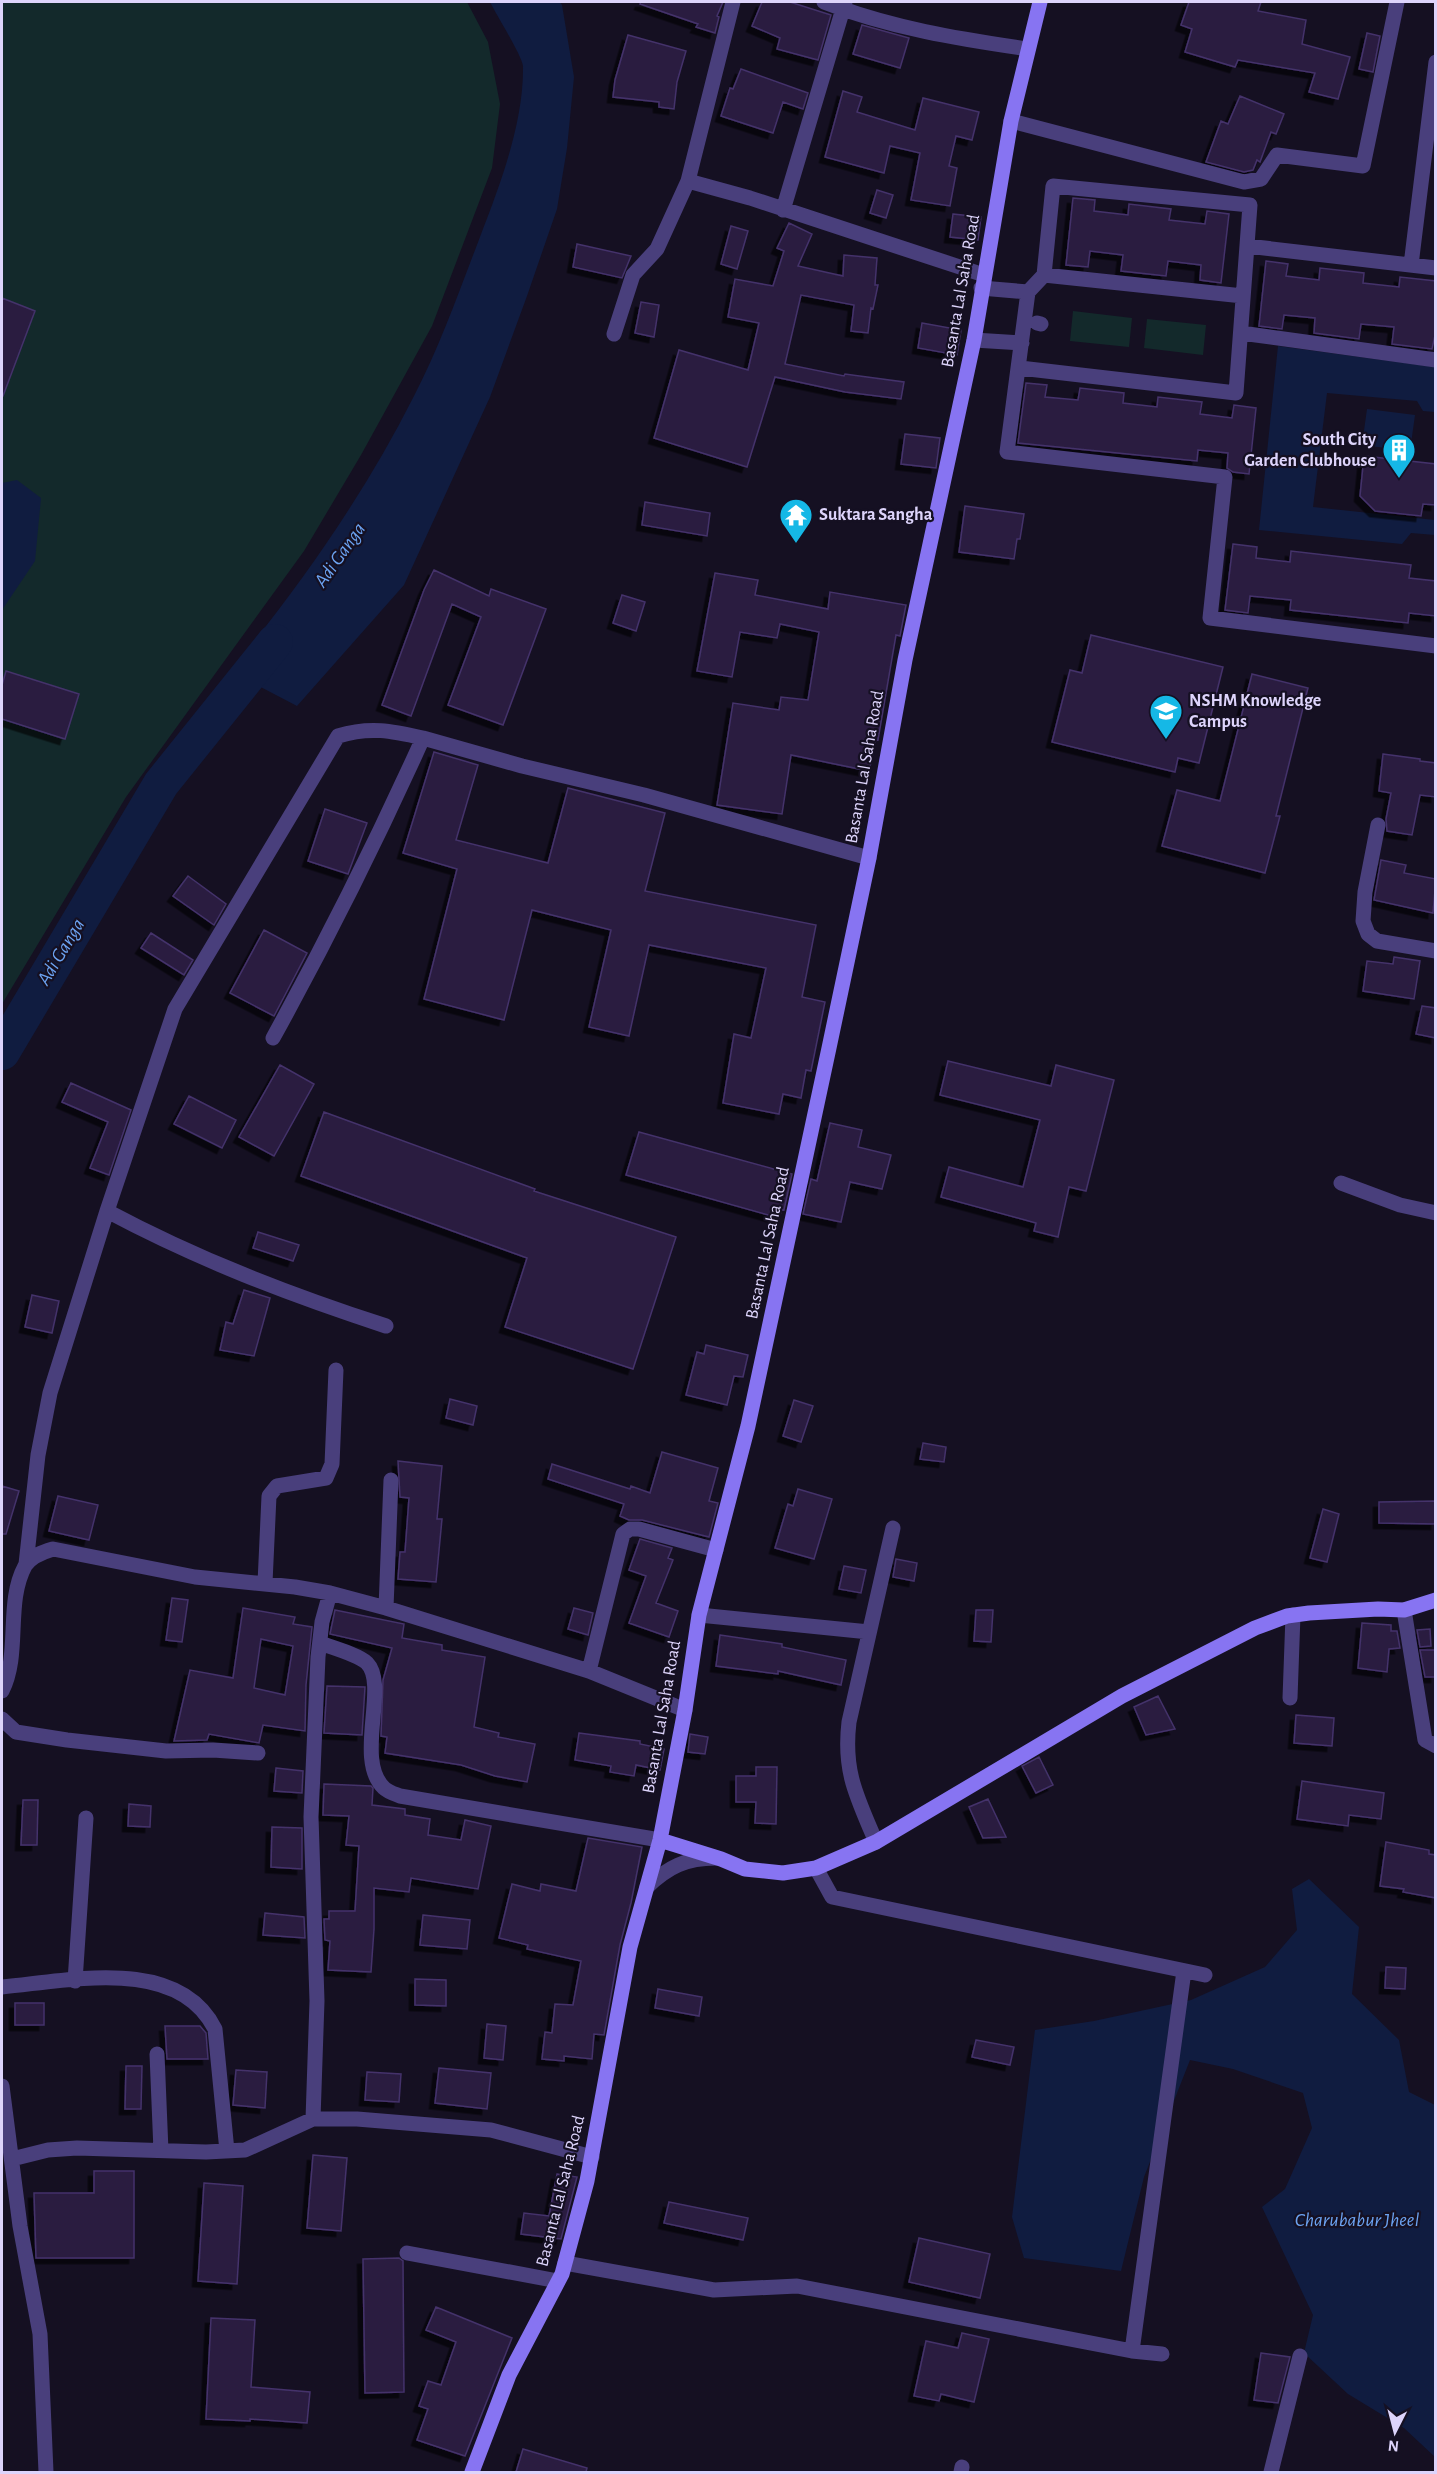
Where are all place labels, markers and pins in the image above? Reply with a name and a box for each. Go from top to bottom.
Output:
place label: South City Garden Clubhouse [1244,431,1377,470]
building icon: South City Garden Clubhouse [1381,432,1417,479]
temple icon: Suktara Sangha [778,497,814,544]
place label: Suktara Sangha [819,506,933,524]
place label: NSHM Knowledge Campus [1189,692,1321,731]
school or university icon: NSHM Knowledge Campus [1148,693,1184,740]

